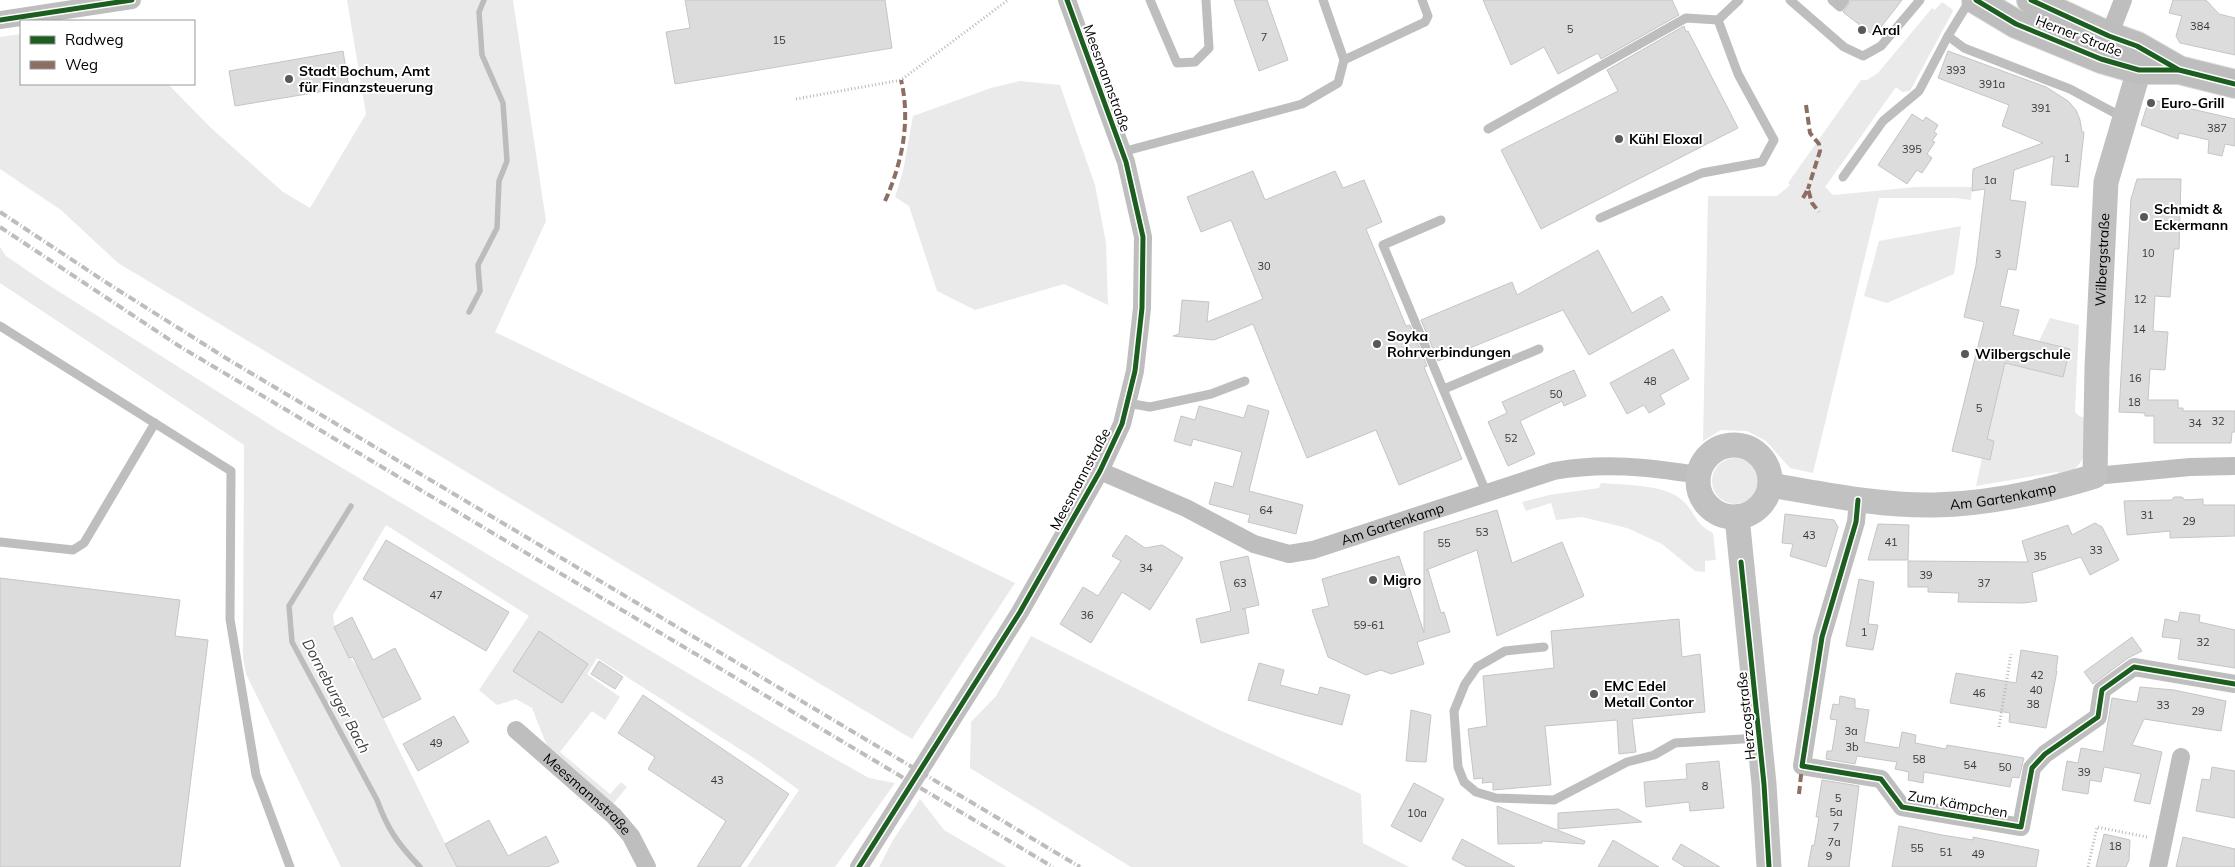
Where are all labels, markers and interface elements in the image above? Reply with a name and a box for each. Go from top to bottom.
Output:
street label: Herner Straße [2033,11,2125,61]
house number: 384 [2190,19,2210,33]
legend [20,20,195,85]
place label: Aral [1872,21,1900,39]
street label: Meesmannstraße [1079,22,1135,134]
house number: 5 [1567,22,1574,36]
marker: Aral [1856,24,1868,36]
text: Radweg [65,30,123,49]
house number: 7 [1261,30,1267,44]
house number: 15 [772,33,786,47]
text: Weg [65,55,98,74]
place label: Stadt Bochum, Amt für Finanzsteuerung [299,62,433,96]
house number: 393 [1946,63,1966,77]
marker: Stadt Bochum, Amt für Finanzsteuerung [283,73,295,85]
house number: 391a [1979,77,2005,91]
place label: Euro-Grill [2161,94,2225,112]
marker: Euro-Grill [2145,97,2157,109]
house number: 391 [2031,101,2051,115]
house number: 387 [2207,121,2227,135]
place label: Kühl Eloxal [1629,130,1703,148]
marker: Kühl Eloxal [1613,133,1625,145]
house number: 395 [1902,142,1922,156]
house number: 1 [2064,151,2070,165]
house number: 1a [1983,173,1997,187]
place label: Schmidt & Eckermann [2154,200,2228,234]
marker: Schmidt & Eckermann [2138,211,2150,223]
street label: Wilbergstraße [2091,213,2113,307]
house number: 10 [2141,246,2155,260]
house number: 3 [1995,247,2001,261]
house number: 30 [1257,259,1271,273]
house number: 12 [2133,292,2147,306]
house number: 14 [2132,322,2146,336]
place label: Soyka Rohrverbindungen [1387,327,1511,361]
marker: Soyka Rohrverbindungen [1371,338,1383,350]
place label: Wilbergschule [1975,345,2071,363]
marker: Wilbergschule [1959,348,1971,360]
house number: 16 [2128,371,2142,385]
house number: 48 [1643,374,1657,388]
house number: 50 [1549,387,1563,401]
house number: 18 [2127,395,2141,409]
house number: 5 [1976,401,1983,415]
house number: 32 [2211,414,2225,428]
house number: 34 [2188,416,2202,430]
street label: Meesmannstraße [1046,425,1114,533]
house number: 52 [1504,431,1518,445]
street label: Am Gartenkamp [1949,478,2058,513]
street label: Am Gartenkamp [1339,499,1446,549]
house number: 64 [1259,503,1273,517]
house number: 31 [2140,508,2154,522]
house number: 29 [2182,514,2196,528]
house number: 53 [1475,525,1489,539]
house number: 43 [1802,528,1816,542]
house number: 41 [1884,535,1898,549]
house number: 55 [1437,536,1451,550]
house number: 33 [2089,543,2103,557]
house number: 35 [2033,549,2047,563]
house number: 34 [1139,561,1153,575]
house number: 39 [1919,568,1933,582]
place label: Migro [1383,571,1421,589]
marker: Migro [1367,574,1379,586]
house number: 63 [1233,576,1247,590]
house number: 37 [1977,576,1991,590]
house number: 47 [429,588,443,602]
house number: 36 [1080,608,1094,622]
house number: 59-61 [1353,618,1385,632]
house number: 1 [1861,625,1867,639]
water label: Dorneburger Bach [298,635,375,757]
house number: 32 [2196,635,2210,649]
house number: 42 [2030,668,2044,682]
street label: Herzogstraße [1732,671,1760,761]
place label: EMC Edel Metall Contor [1604,677,1694,711]
house number: 40 [2029,683,2043,697]
house number: 46 [1972,686,1986,700]
marker: EMC Edel Metall Contor [1588,688,1600,700]
house number: 38 [2026,697,2040,711]
house number: 33 [2156,698,2170,712]
house number: 29 [2191,704,2205,718]
house number: 3a [1844,724,1858,738]
house number: 49 [429,736,443,750]
house number: 3b [1845,740,1859,754]
street label: Meesmannstraße [540,749,635,839]
house number: 58 [1912,752,1926,766]
house number: 54 [1963,758,1977,772]
house number: 50 [1998,760,2012,774]
house number: 39 [2077,765,2091,779]
house number: 43 [710,773,724,787]
house number: 8 [1702,779,1709,793]
street label: Zum Kämpchen [1907,786,2009,822]
house number: 5 [1835,791,1842,805]
house number: 5a [1829,805,1843,819]
house number: 10a [1407,806,1427,820]
house number: 7 [1833,820,1839,834]
house number: 7a [1827,835,1841,849]
house number: 18 [2108,839,2122,853]
house number: 55 [1910,841,1924,855]
house number: 51 [1939,845,1953,859]
house number: 49 [1971,847,1985,861]
house number: 9 [1826,849,1832,863]

